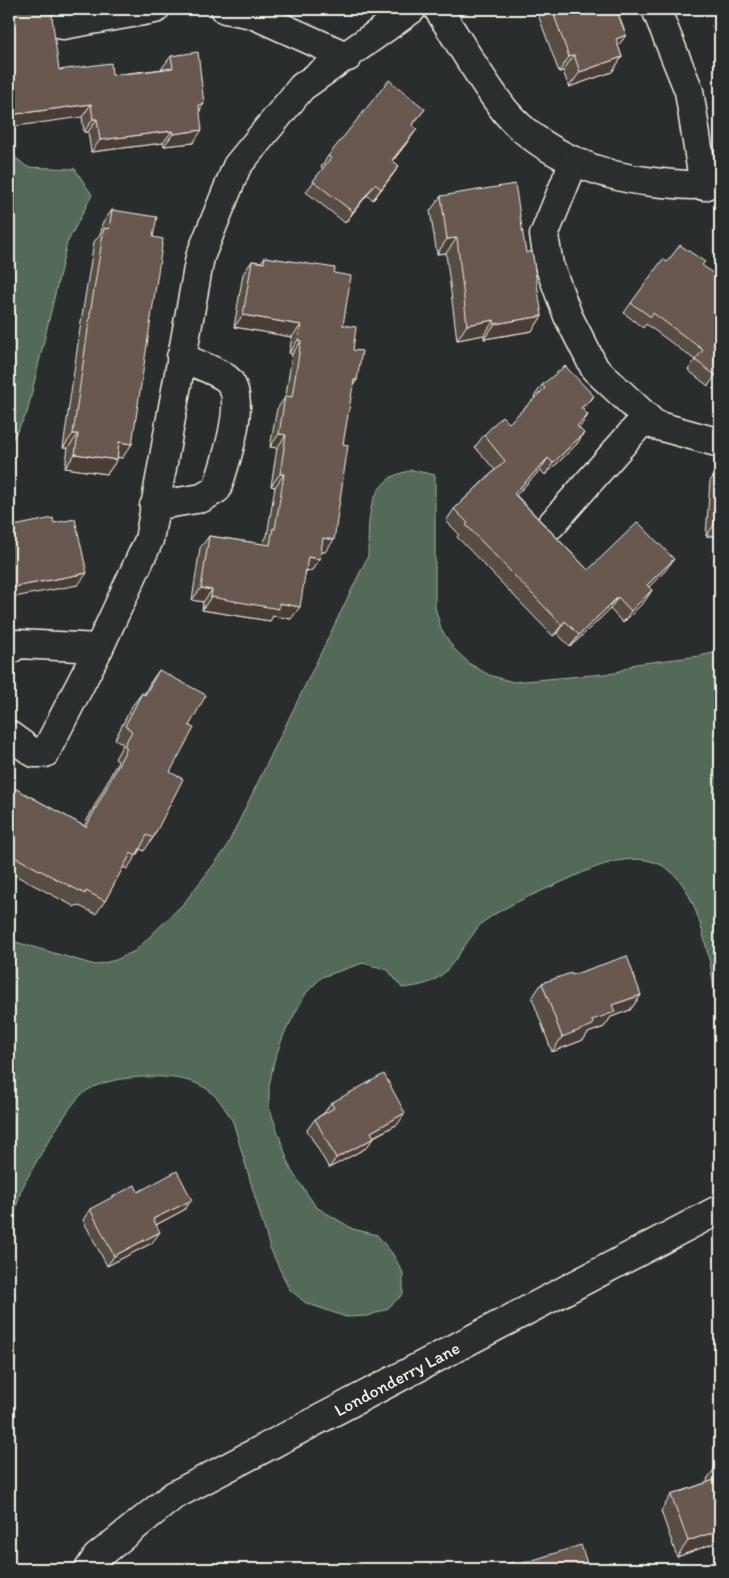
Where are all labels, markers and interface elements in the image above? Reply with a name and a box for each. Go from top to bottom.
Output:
street label: Londonderry Lane [330,1337,464,1421]

